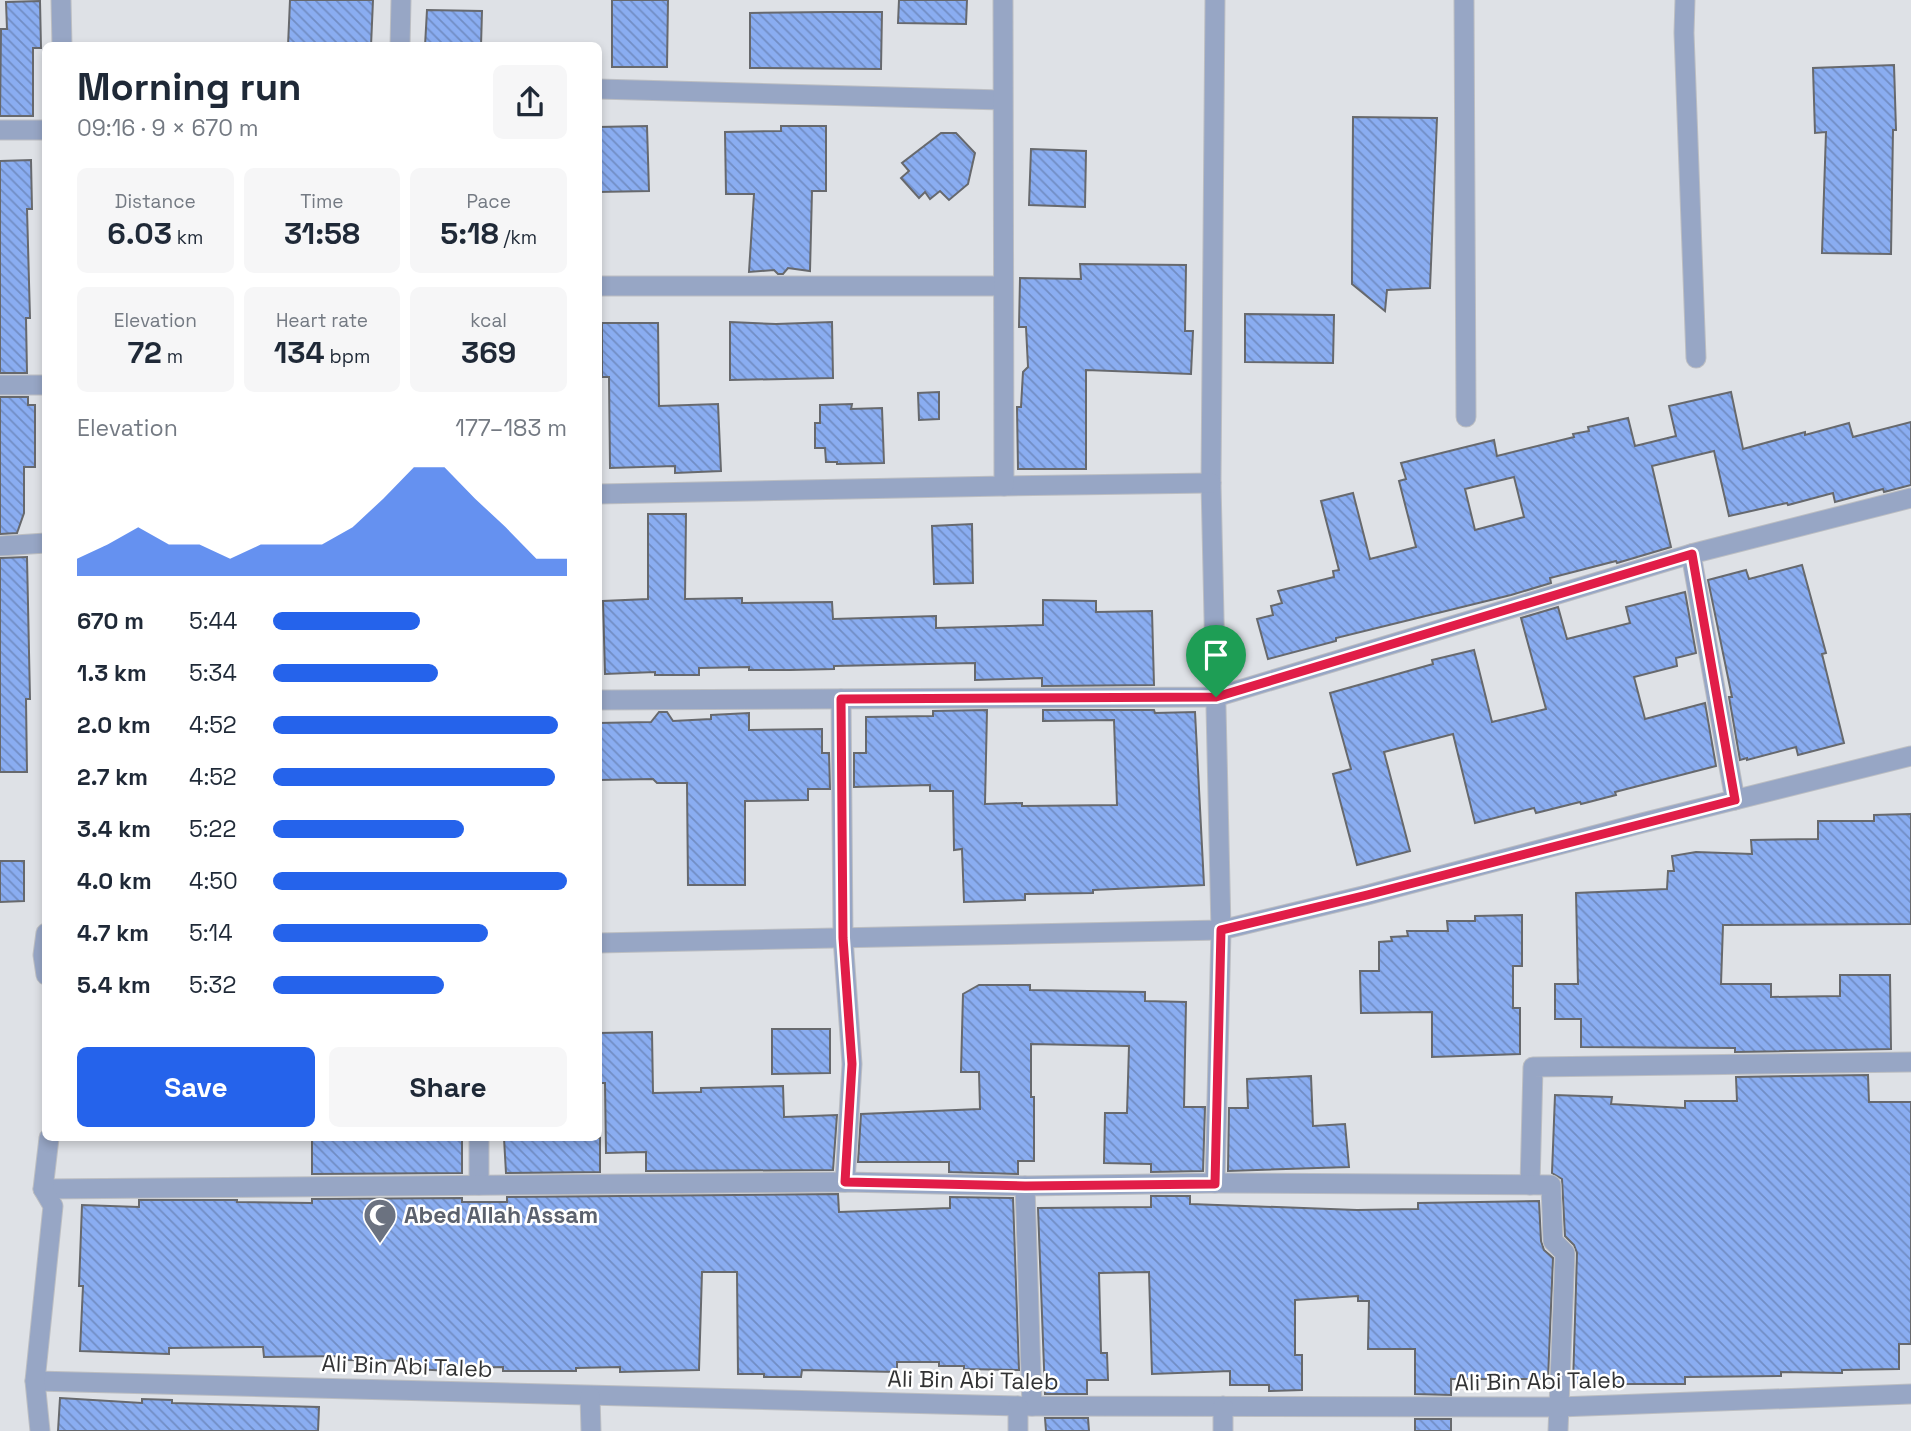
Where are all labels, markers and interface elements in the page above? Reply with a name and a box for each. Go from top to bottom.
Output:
text: Morning run [77,63,302,111]
button: share [493,65,567,139]
text: 09:16 · 9 × 670 m [77,113,259,143]
text: Distance [115,189,196,214]
text: Time [300,189,344,214]
text: Pace [466,189,511,214]
text: 6.03 [107,214,172,253]
text: 31:58 [284,214,360,253]
text: 5:18 [440,214,499,253]
text: km [172,225,203,250]
text: /km [499,225,537,250]
text: Elevation [114,308,197,333]
text: Heart rate [276,308,368,333]
text: kcal [470,308,507,333]
text: 72 [128,333,162,372]
text: 134 [274,333,325,372]
text: 369 [461,333,516,372]
text: m [162,344,183,369]
text: bpm [325,344,370,369]
text: Elevation [77,413,178,443]
text: 177–183 m [455,413,567,443]
text: 670 m [77,606,144,636]
text: 5:44 [189,606,237,636]
pin [1186,625,1246,697]
icon: arrive [1197,636,1235,674]
text: 1.3 km [77,658,147,688]
text: 5:34 [189,658,237,688]
text: 2.0 km [77,710,151,740]
text: 4:52 [189,710,237,740]
text: 2.7 km [77,762,148,792]
text: 4:52 [189,762,237,792]
text: 3.4 km [77,814,151,844]
text: 5:22 [189,814,236,844]
text: 4.0 km [77,866,152,896]
text: 4:50 [189,866,238,896]
text: 4.7 km [77,918,149,948]
text: 5:14 [189,918,233,948]
text: 5.4 km [77,970,151,1000]
text: 5:32 [189,970,236,1000]
button: Save [77,1047,315,1127]
button: Share [329,1047,567,1127]
mosque icon: Abed Allah Assam [361,1196,399,1245]
place label: Abed Allah Assam [404,1200,598,1230]
street label: Ali Bin Abi Taleb [321,1348,493,1384]
street label: Ali Bin Abi Taleb [887,1364,1059,1396]
street label: Ali Bin Abi Taleb [1454,1365,1626,1397]

